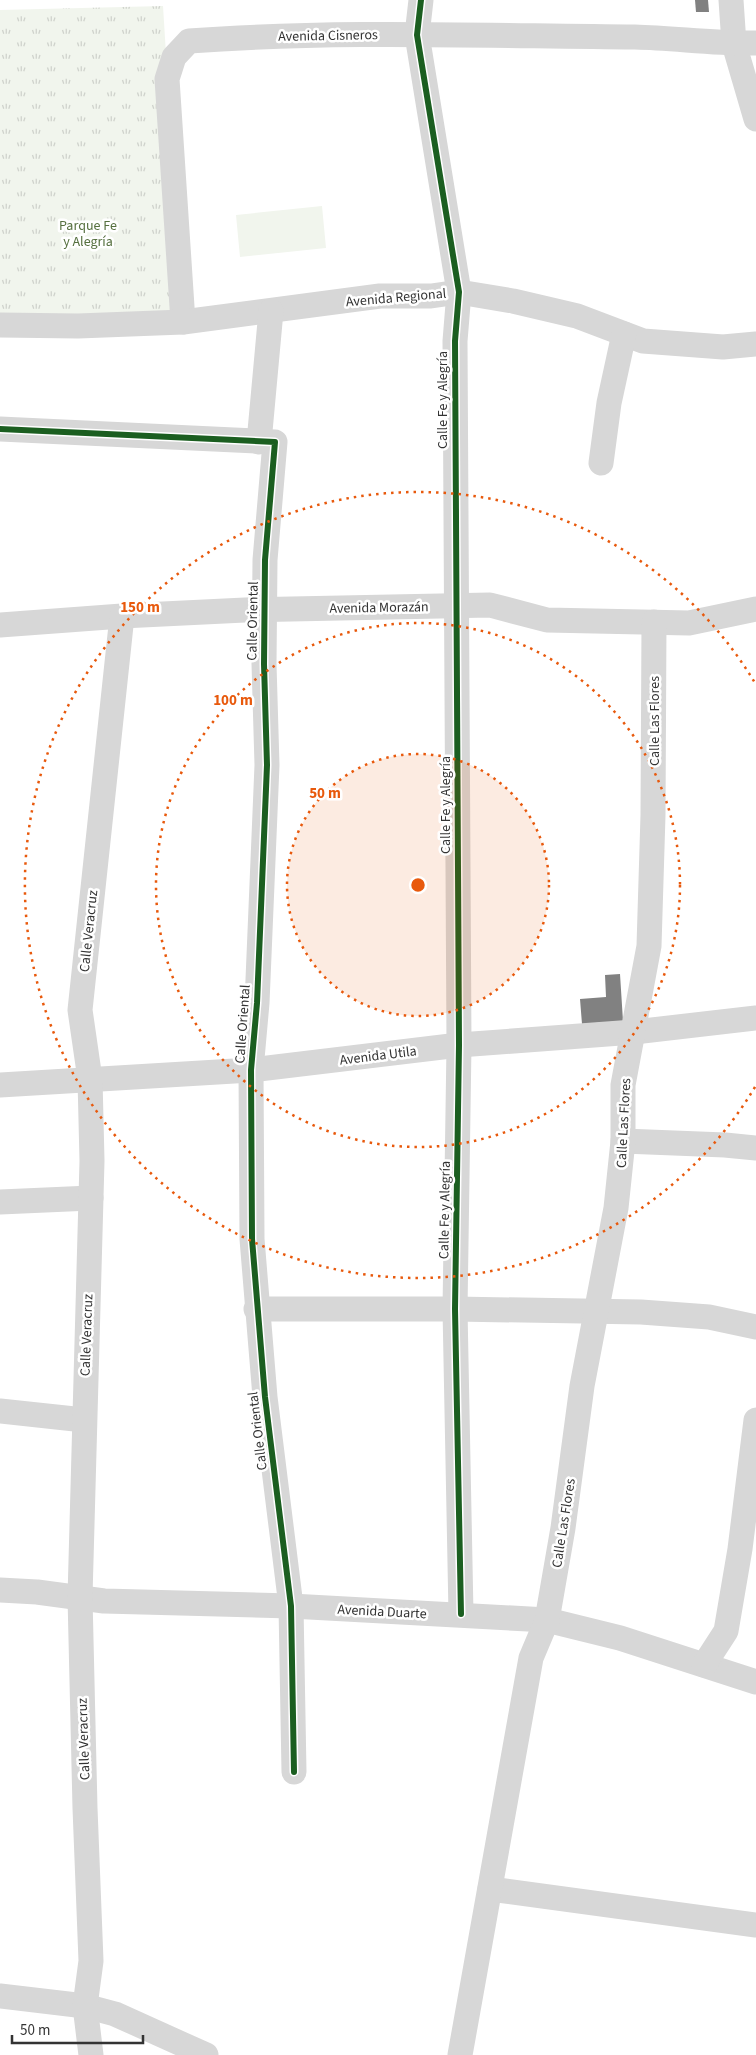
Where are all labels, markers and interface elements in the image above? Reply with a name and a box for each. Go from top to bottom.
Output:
street label: Avenida Cisneros [278,25,378,47]
park label: Parque Fe y Alegría [59,216,117,252]
street label: Avenida Regional [345,284,448,312]
street label: Calle Fe y Alegría [433,351,453,449]
street label: Calle Oriental [242,581,264,661]
text: 150 m [120,597,160,618]
street label: Avenida Morazán [329,597,429,619]
street label: Calle Las Flores [645,676,665,766]
text: 100 m [213,690,253,711]
street label: Calle Fe y Alegría [436,756,456,854]
text: 50 m [309,783,341,804]
centre of rings [409,876,427,894]
street label: Calle Veracruz [75,889,103,973]
street label: Calle Oriental [230,983,256,1064]
street label: Avenida Utila [338,1041,418,1071]
street label: Calle Las Flores [612,1077,636,1169]
street label: Calle Fe y Alegría [434,1161,456,1259]
street label: Calle Veracruz [76,1294,98,1376]
street label: Calle Oriental [243,1390,273,1471]
street label: Calle Las Flores [547,1477,581,1569]
street label: Avenida Duarte [337,1600,427,1624]
street label: Calle Veracruz [73,1697,95,1780]
scale bar [12,2012,144,2044]
text: 50 m [20,2020,50,2041]

